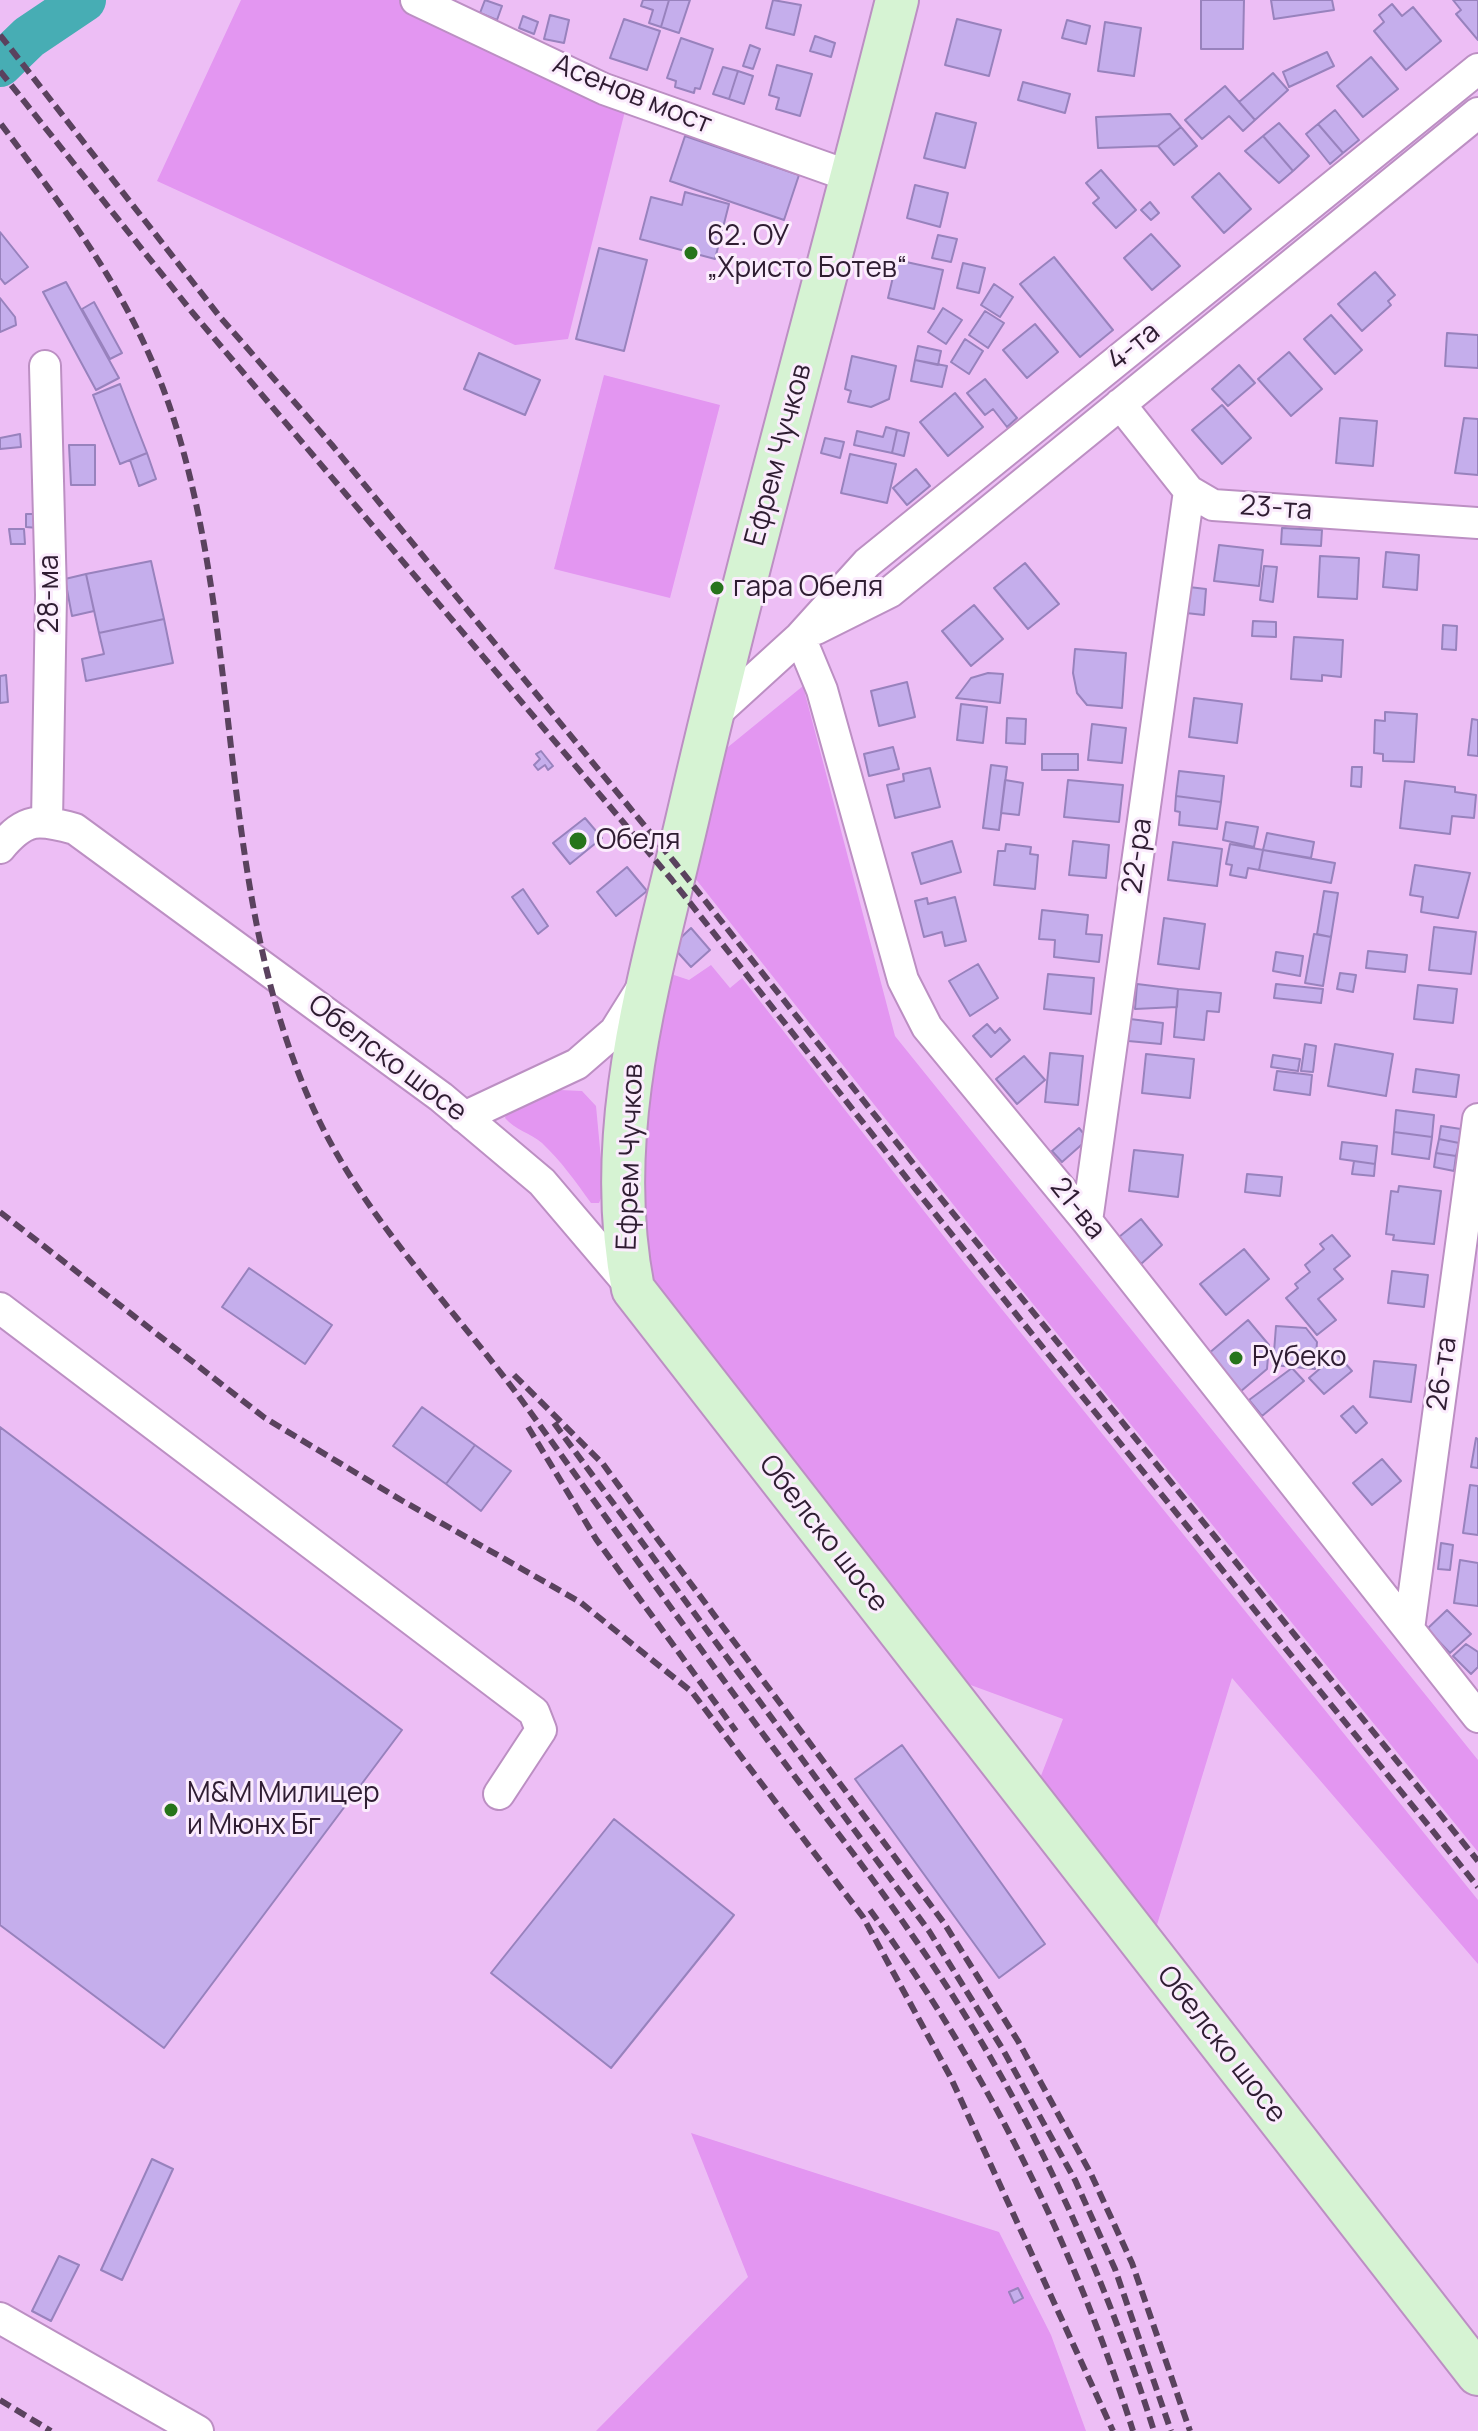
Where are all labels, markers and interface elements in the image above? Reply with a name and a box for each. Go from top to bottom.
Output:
street label: Асенов мост [548,48,716,142]
place label: 62. ОУ „Христо Ботев“ [707,220,907,286]
marker: 62. ОУ „Христо Ботев“ [682,244,700,262]
street label: 4-та [1101,316,1167,378]
street label: Ефрем Чучков [739,360,819,550]
street label: 23-та [1239,490,1313,528]
street label: 28-ма [33,555,67,633]
place label: гара Обеля [733,571,883,605]
marker: гара Обеля [708,579,726,597]
street label: 22-ра [1116,816,1160,896]
place label: Обеля [596,824,681,858]
marker: Обеля [567,830,589,852]
street label: Обелско шосе [301,988,473,1130]
street label: Ефрем Чучков [611,1063,651,1251]
street label: 21-ва [1042,1172,1112,1246]
street label: 26-та [1421,1335,1465,1413]
place label: Рубеко [1252,1341,1347,1375]
marker: Рубеко [1227,1349,1245,1367]
street label: Обелско шосе [751,1449,895,1619]
place label: М&M Mилицер и Мюнх Бг [187,1777,380,1843]
marker: М&M Mилицер и Мюнх Бг [162,1801,180,1819]
street label: Обелско шосе [1149,1960,1293,2130]

